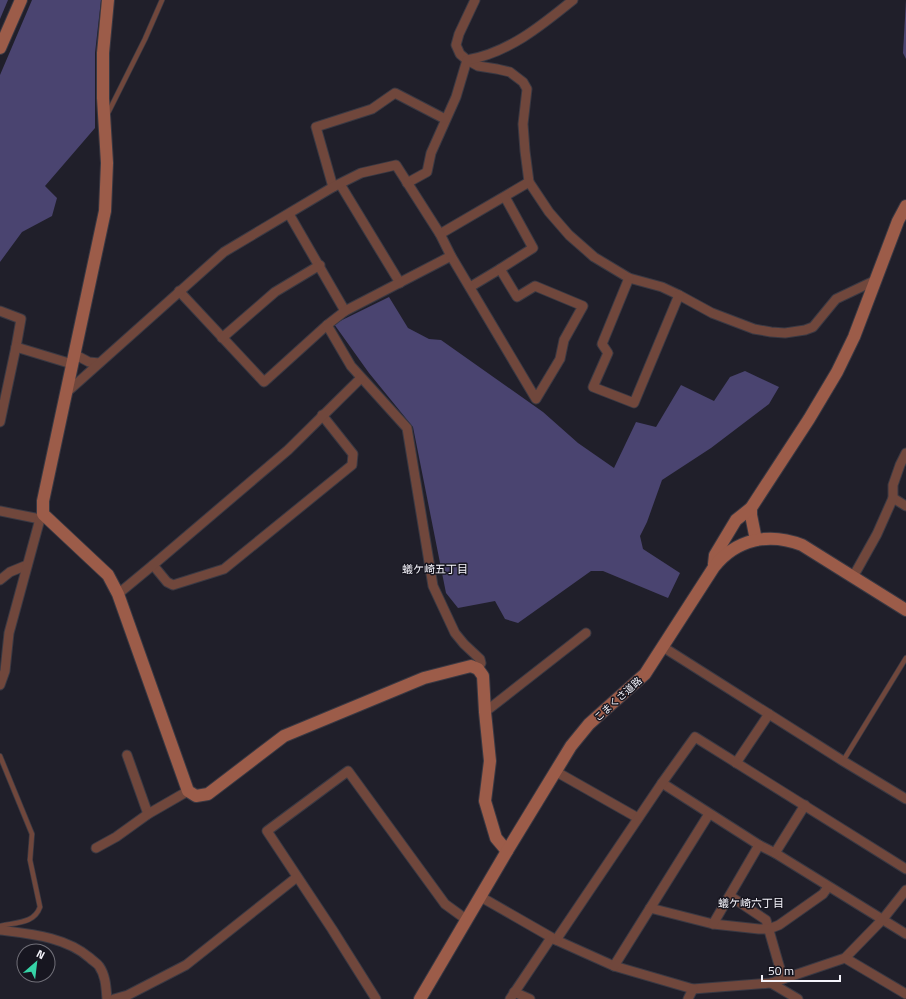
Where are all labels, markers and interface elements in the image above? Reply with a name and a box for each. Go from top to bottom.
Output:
district label: 蟻ケ崎五丁目 [402,561,468,577]
street label: こまくさ道路 [591,673,645,725]
district label: 蟻ケ崎六丁目 [718,895,784,911]
north arrow [16,943,56,983]
text: N [34,945,48,963]
scale bar [762,957,840,983]
text: 50 m [768,961,794,980]

